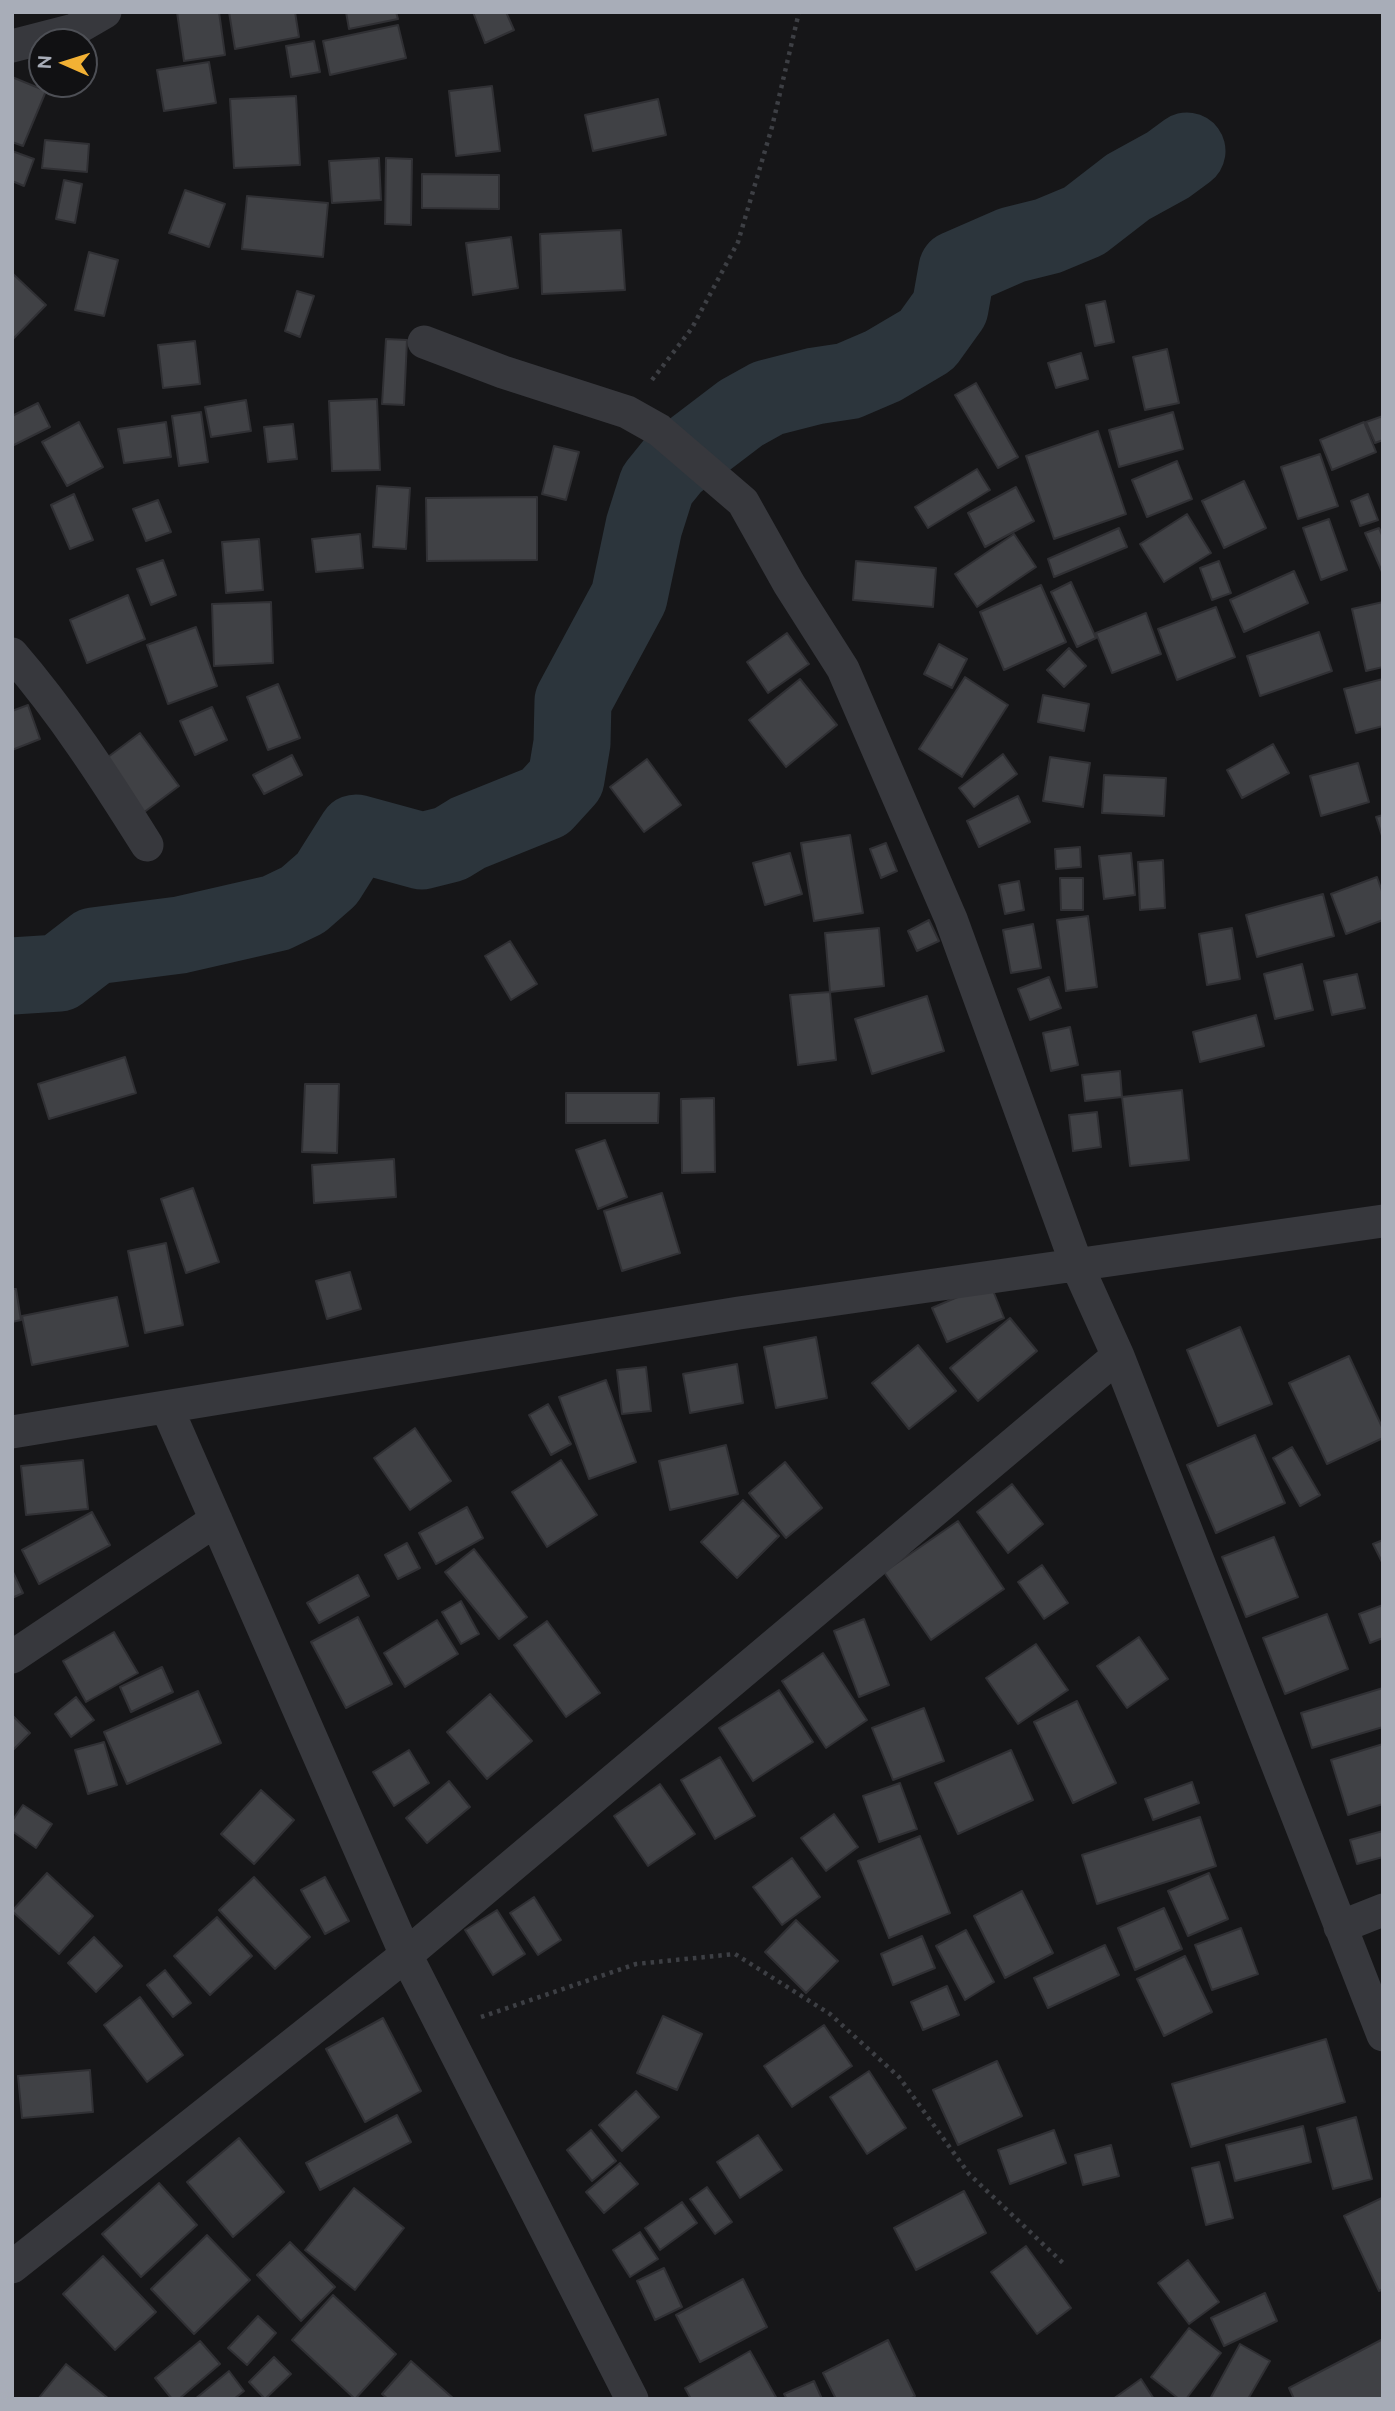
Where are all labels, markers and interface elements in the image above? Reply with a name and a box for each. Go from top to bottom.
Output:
north arrow [28,28,98,98]
text: N [33,54,55,70]

